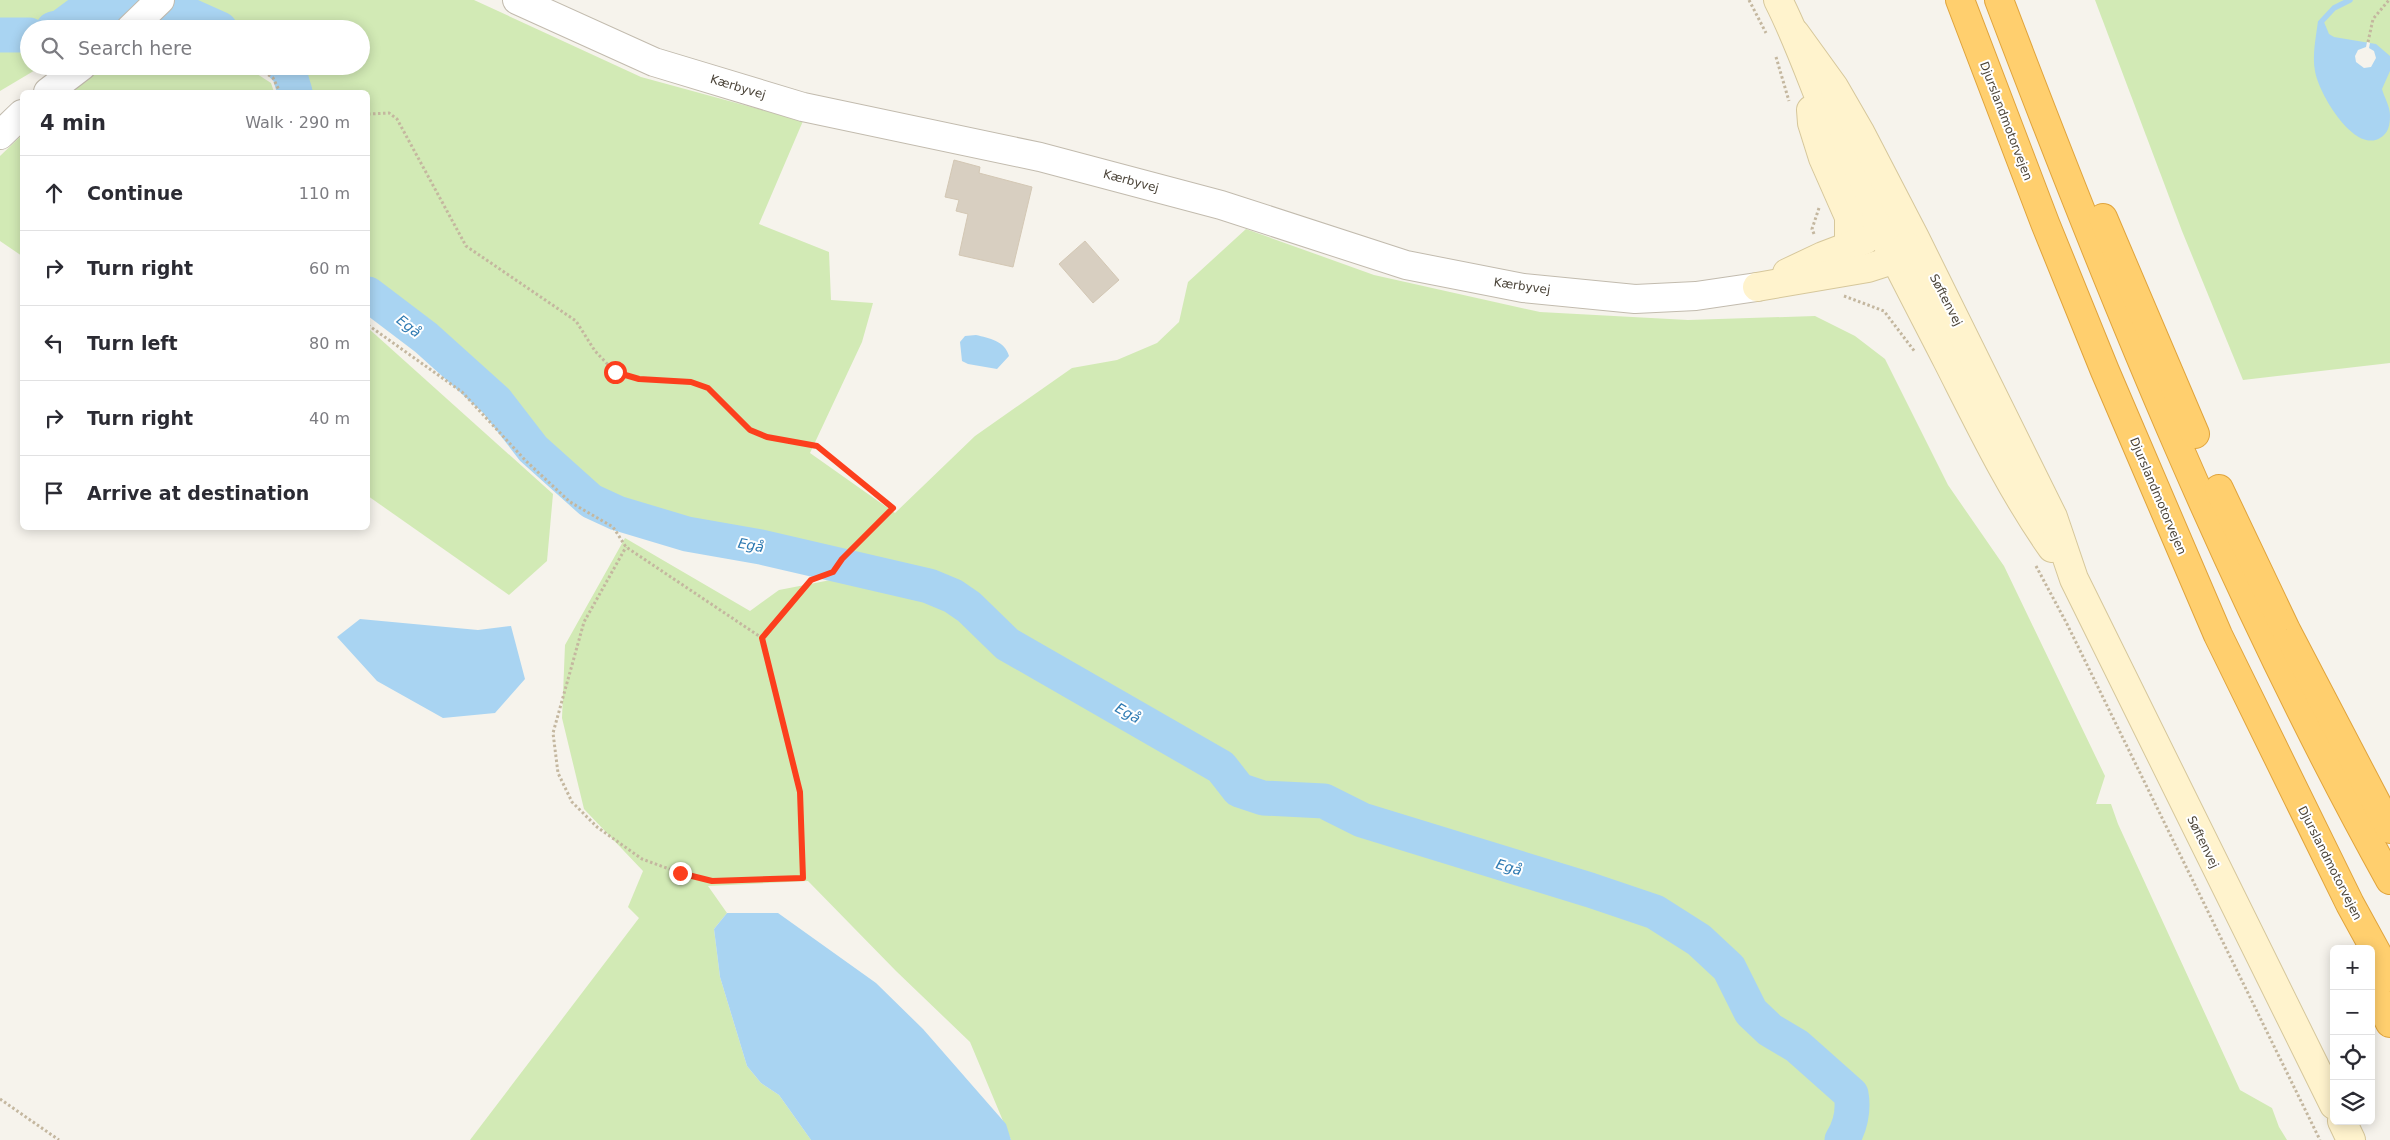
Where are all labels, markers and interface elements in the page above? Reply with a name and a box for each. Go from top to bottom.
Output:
search box [20,20,370,75]
icon: search [38,34,66,62]
text: Search here [78,37,192,59]
street label: Djurslandmotorvejen [1977,60,2035,182]
street label: Kærbyvej [709,72,767,102]
text: 4 min [40,111,106,135]
text: Walk · 290 m [245,113,350,132]
street label: Kærbyvej [1102,167,1160,195]
icon: ahead [40,179,68,207]
text: Continue [87,182,183,204]
text: 110 m [299,184,350,203]
icon: right [40,254,68,282]
text: Turn right [87,257,193,279]
text: 60 m [309,259,350,278]
street label: Søftenvej [1927,272,1965,328]
street label: Kærbyvej [1493,275,1551,297]
water label: Egå [394,312,424,340]
icon: left [40,329,68,357]
text: Turn left [87,332,178,354]
text: 80 m [309,334,350,353]
route start [604,361,627,384]
icon: right [40,404,68,432]
text: Turn right [87,407,193,429]
text: 40 m [309,409,350,428]
street label: Djurslandmotorvejen [2127,435,2189,557]
icon: arrive [40,479,68,507]
text: Arrive at destination [87,482,309,504]
water label: Egå [737,535,765,555]
water label: Egå [1113,699,1143,727]
street label: Djurslandmotorvejen [2295,804,2365,922]
street label: Søftenvej [2184,814,2222,870]
water label: Egå [1494,856,1524,878]
route end [669,862,692,885]
map controls [2330,945,2375,1125]
button: + [2330,945,2375,990]
button: − [2330,990,2375,1035]
button: locate [2330,1035,2375,1080]
button: layers [2330,1080,2375,1125]

